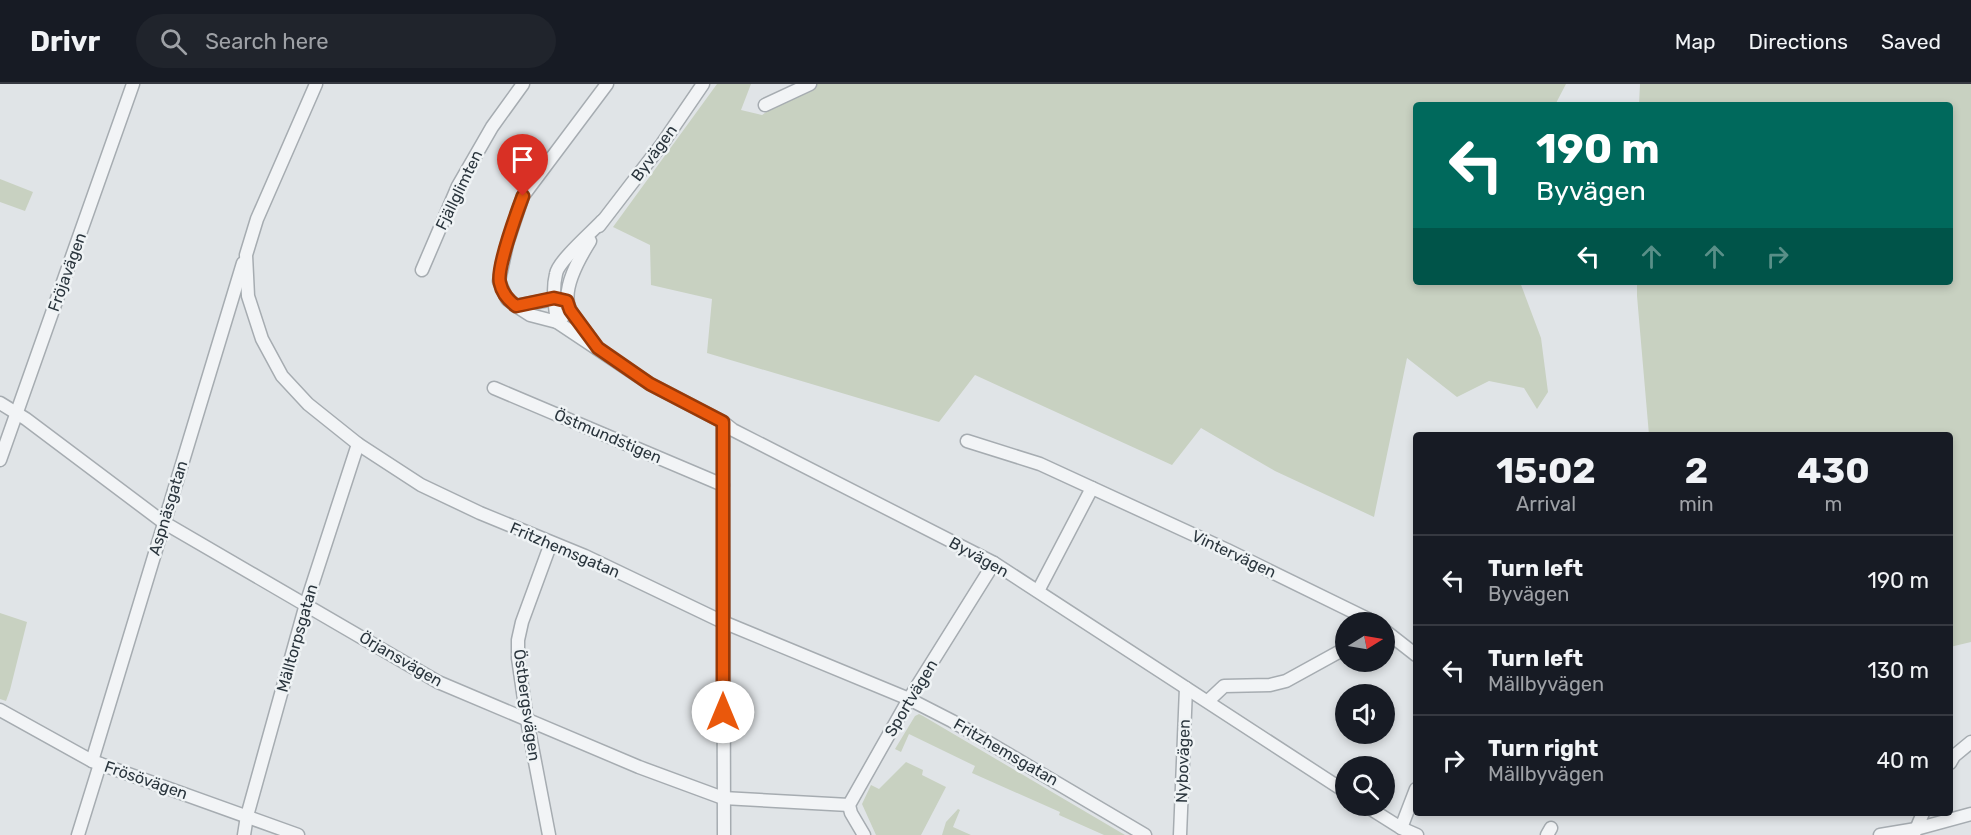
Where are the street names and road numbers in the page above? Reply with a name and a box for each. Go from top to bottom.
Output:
street label: Byvägen [627,121,681,185]
street label: Fjällglimten [432,147,486,233]
street label: Fröjavägen [44,230,90,314]
street label: Östmundstigen [551,405,665,467]
street label: Aspnäsgatan [145,458,191,558]
street label: Fritzhemsgatan [507,518,623,582]
street label: Vintervägen [1189,526,1279,582]
street label: Byvägen [946,533,1012,581]
street label: Mälltorpsgatan [272,582,322,694]
street label: Örjansvägen [356,628,446,690]
street label: Östbergsvägen [510,648,544,762]
street label: Sportvägen [881,656,941,740]
street label: Fritzhemsgatan [950,714,1062,790]
street label: Nybovägen [1172,719,1194,803]
street label: Frösövägen [102,757,190,803]

